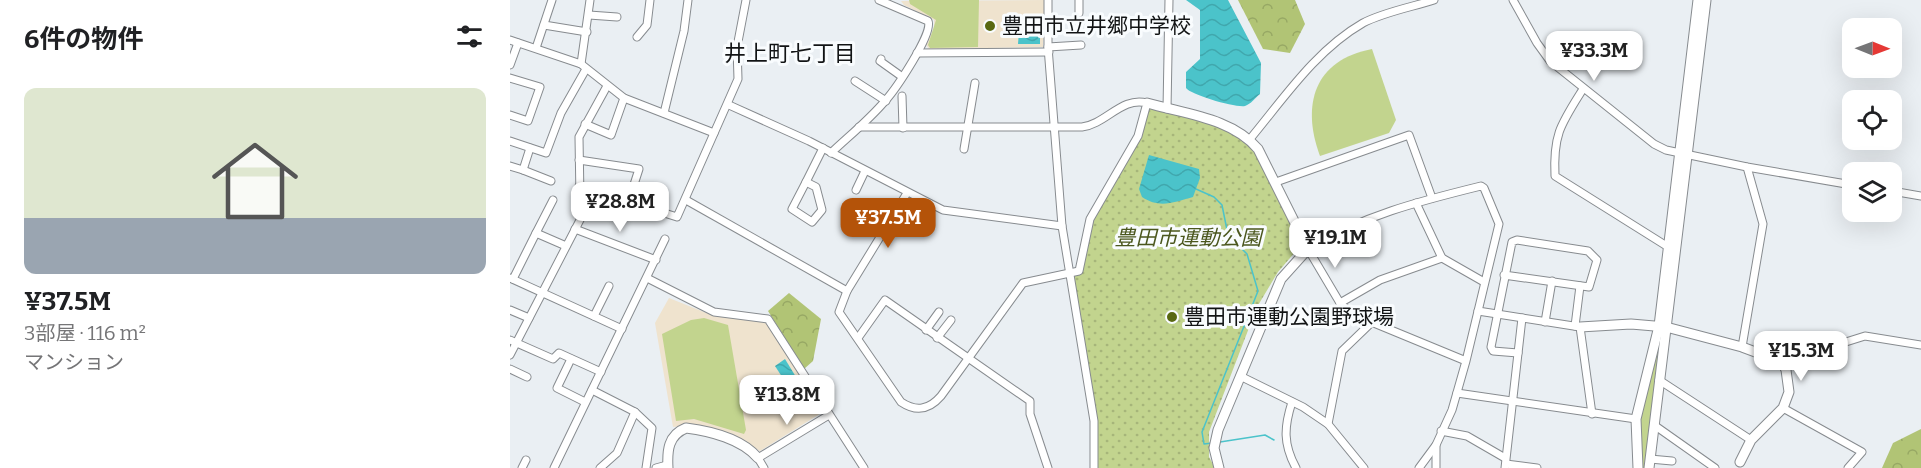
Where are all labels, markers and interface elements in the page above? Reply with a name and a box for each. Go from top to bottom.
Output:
place label: 豊田市立井郷中学校 [1002,13,1191,39]
north arrow [1842,18,1902,78]
map controls [1842,18,1902,222]
marker: 豊田市立井郷中学校 [983,19,997,33]
icon: filters [453,20,486,53]
text: 6件の物件 [24,24,143,55]
pin: ¥33.3M [1545,31,1643,82]
text: ¥33.3M [1560,38,1628,62]
district label: 井上町七丁目 [724,40,856,67]
button: locate [1842,90,1902,150]
icon: home [201,127,309,235]
button: layers [1842,162,1902,222]
pin: ¥28.8M [571,182,669,233]
text: ¥28.8M [585,189,655,213]
pin: ¥37.5M [839,198,937,249]
text: ¥37.5M [855,205,921,229]
pin: ¥19.1M [1286,218,1384,269]
park label: 豊田市運動公園 [1115,225,1264,251]
text: ¥19.1M [1303,225,1367,249]
text: ¥37.5M [24,286,111,317]
place label: 豊田市運動公園野球場 [1184,304,1394,330]
marker: 豊田市運動公園野球場 [1165,310,1179,324]
text: 3部屋 · 116 m² [24,321,146,345]
pin: ¥15.3M [1752,331,1850,382]
text: ¥15.3M [1768,338,1834,362]
text: マンション [24,350,124,374]
pin: ¥13.8M [738,375,836,426]
text: ¥13.8M [753,382,821,406]

